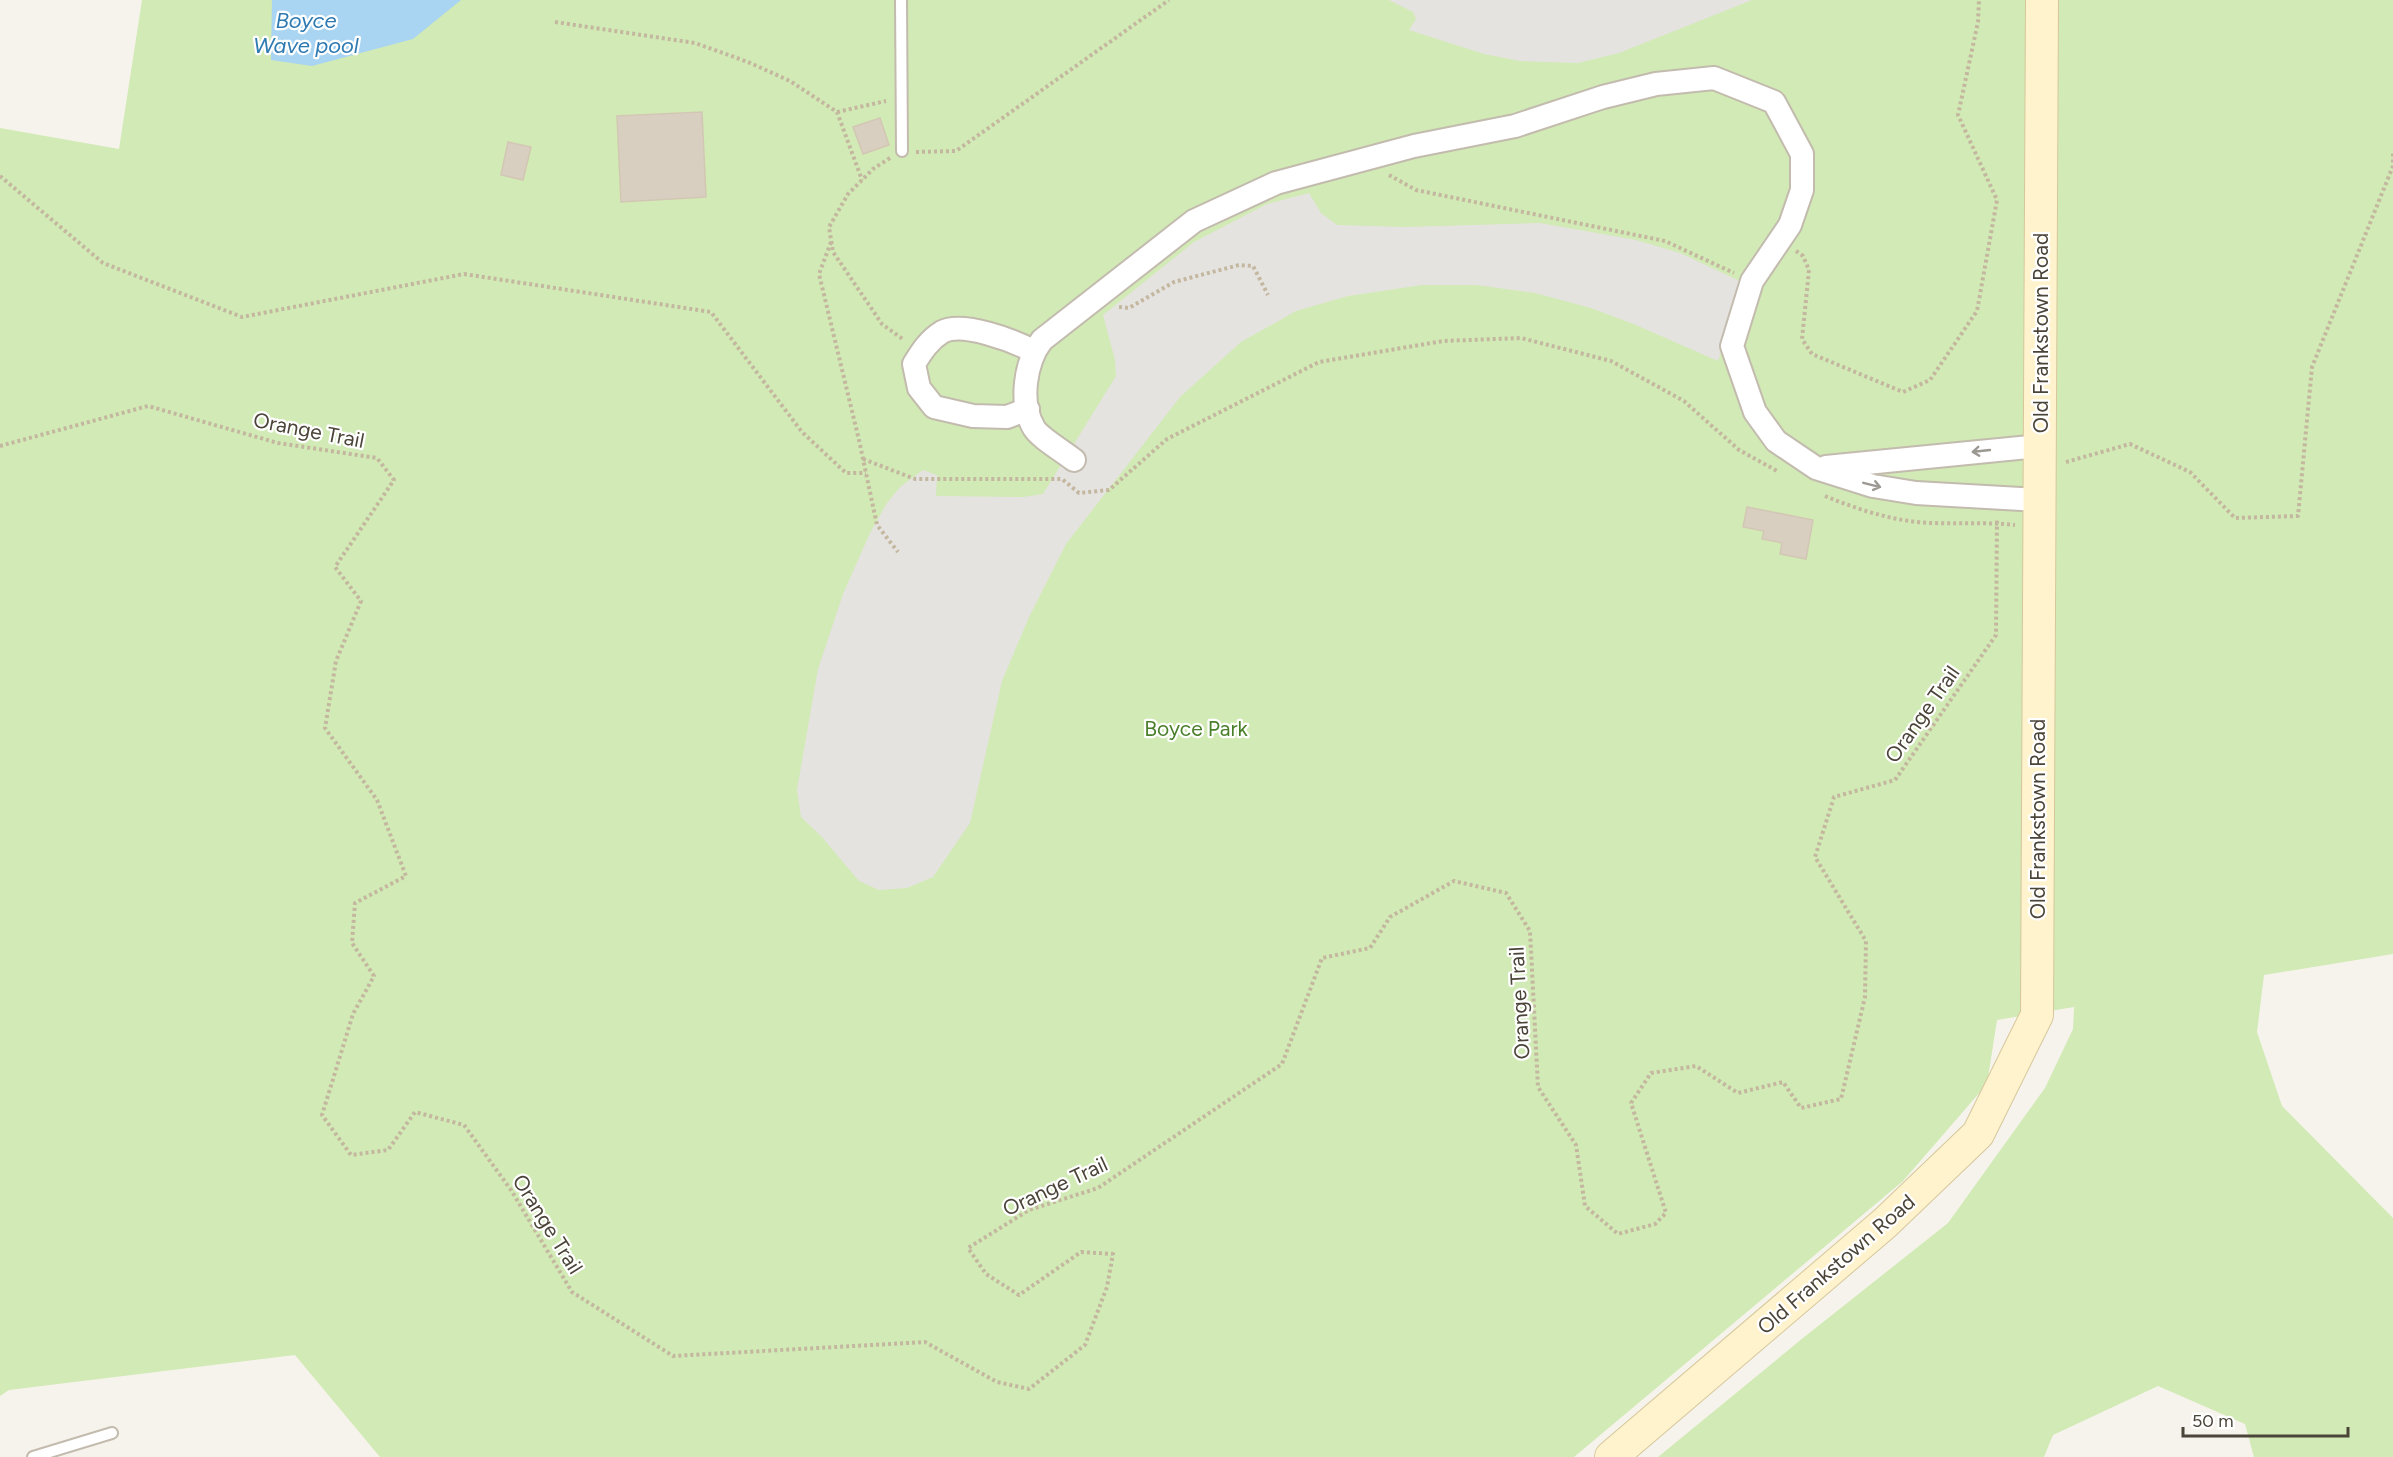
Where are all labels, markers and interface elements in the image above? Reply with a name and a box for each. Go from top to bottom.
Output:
water label: Boyce Wave pool [253,7,359,59]
street label: Old Frankstown Road [2028,233,2053,433]
street label: Orange Trail [251,407,367,453]
one-way arrow [1972,446,1992,457]
one-way arrow [1862,479,1881,491]
street label: Orange Trail [1879,661,1965,767]
park label: Boyce Park [1144,716,1249,741]
street label: Old Frankstown Road [2025,719,2050,919]
street label: Orange Trail [1504,946,1534,1060]
street label: Orange Trail [999,1151,1111,1221]
street label: Orange Trail [508,1170,588,1278]
street label: Old Frankstown Road [1752,1189,1920,1339]
scale bar [2183,1400,2348,1438]
text: 50 m [2192,1410,2234,1432]

